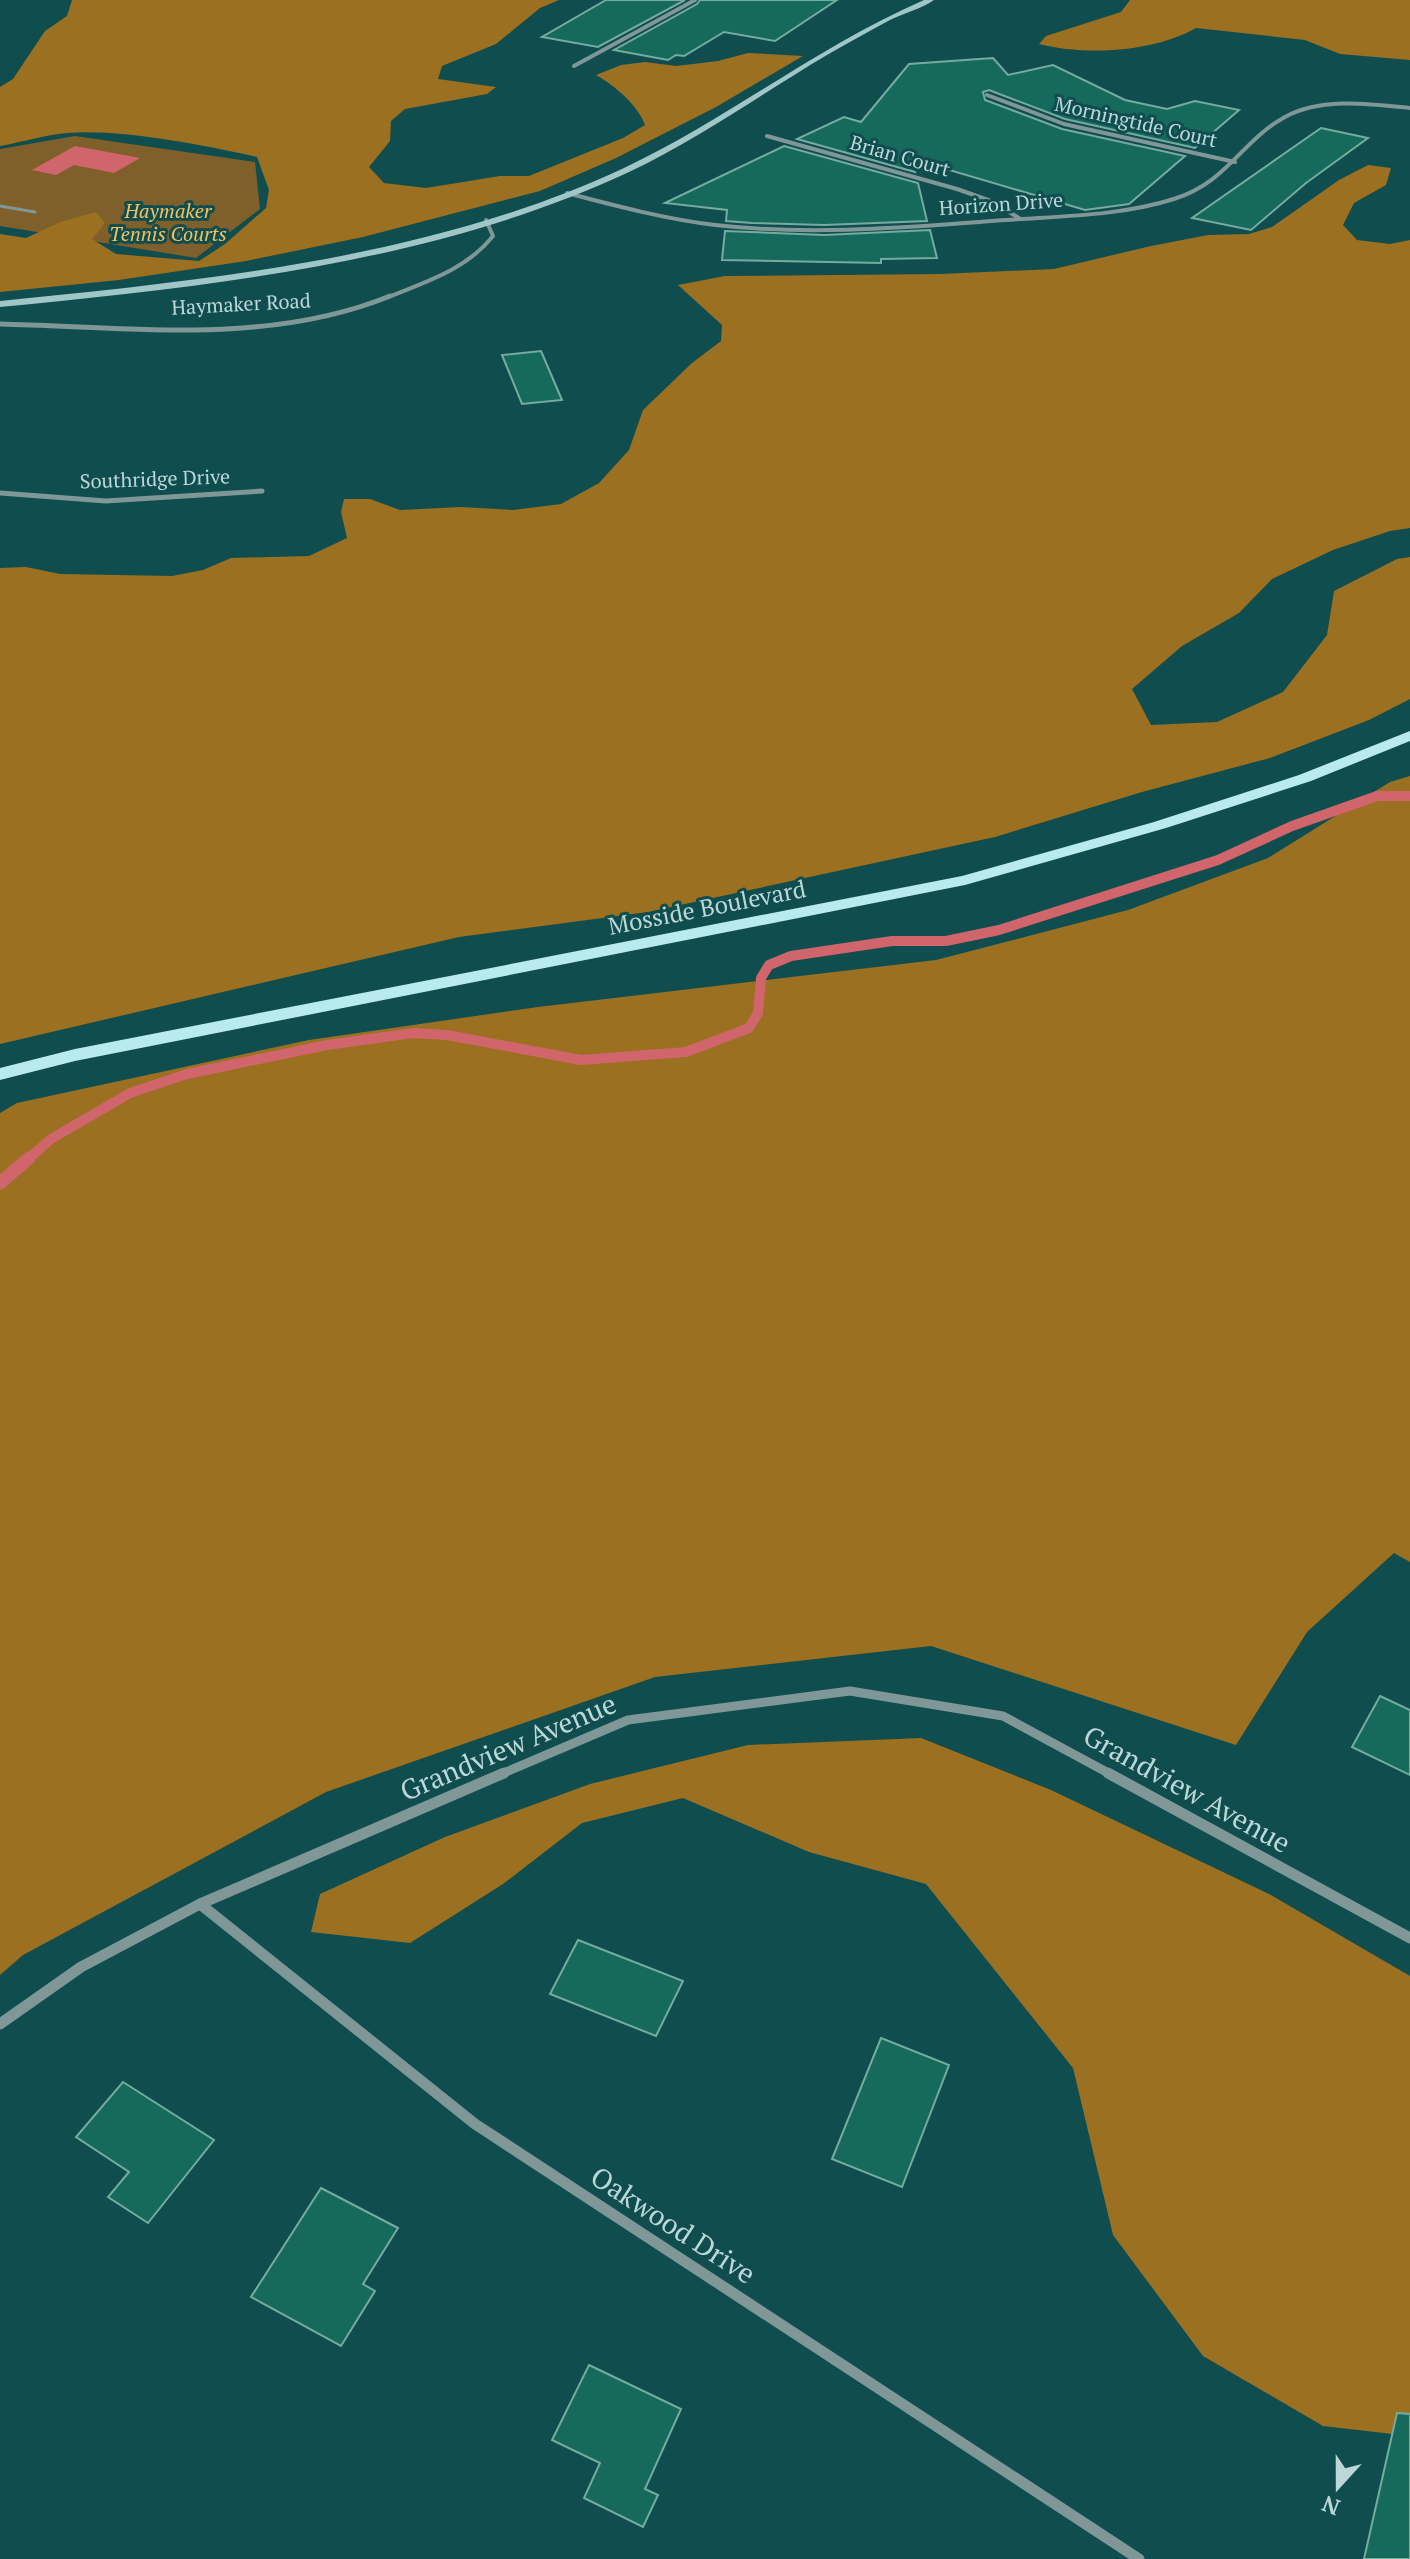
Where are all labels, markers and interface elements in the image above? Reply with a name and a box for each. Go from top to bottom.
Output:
street label: Morningtide Court [1052,90,1221,153]
street label: Brian Court [847,128,954,183]
street label: Horizon Drive [938,186,1064,221]
park label: Haymaker Tennis Courts [109,197,227,247]
street label: Haymaker Road [171,286,311,321]
street label: Southridge Drive [79,462,231,495]
street label: Mosside Boulevard [605,872,808,942]
street label: Grandview Avenue [394,1684,622,1809]
street label: Grandview Avenue [1077,1716,1297,1861]
street label: Oakwood Drive [584,2157,763,2292]
north arrow [1298,2447,1378,2527]
text: N [1317,2489,1344,2523]

